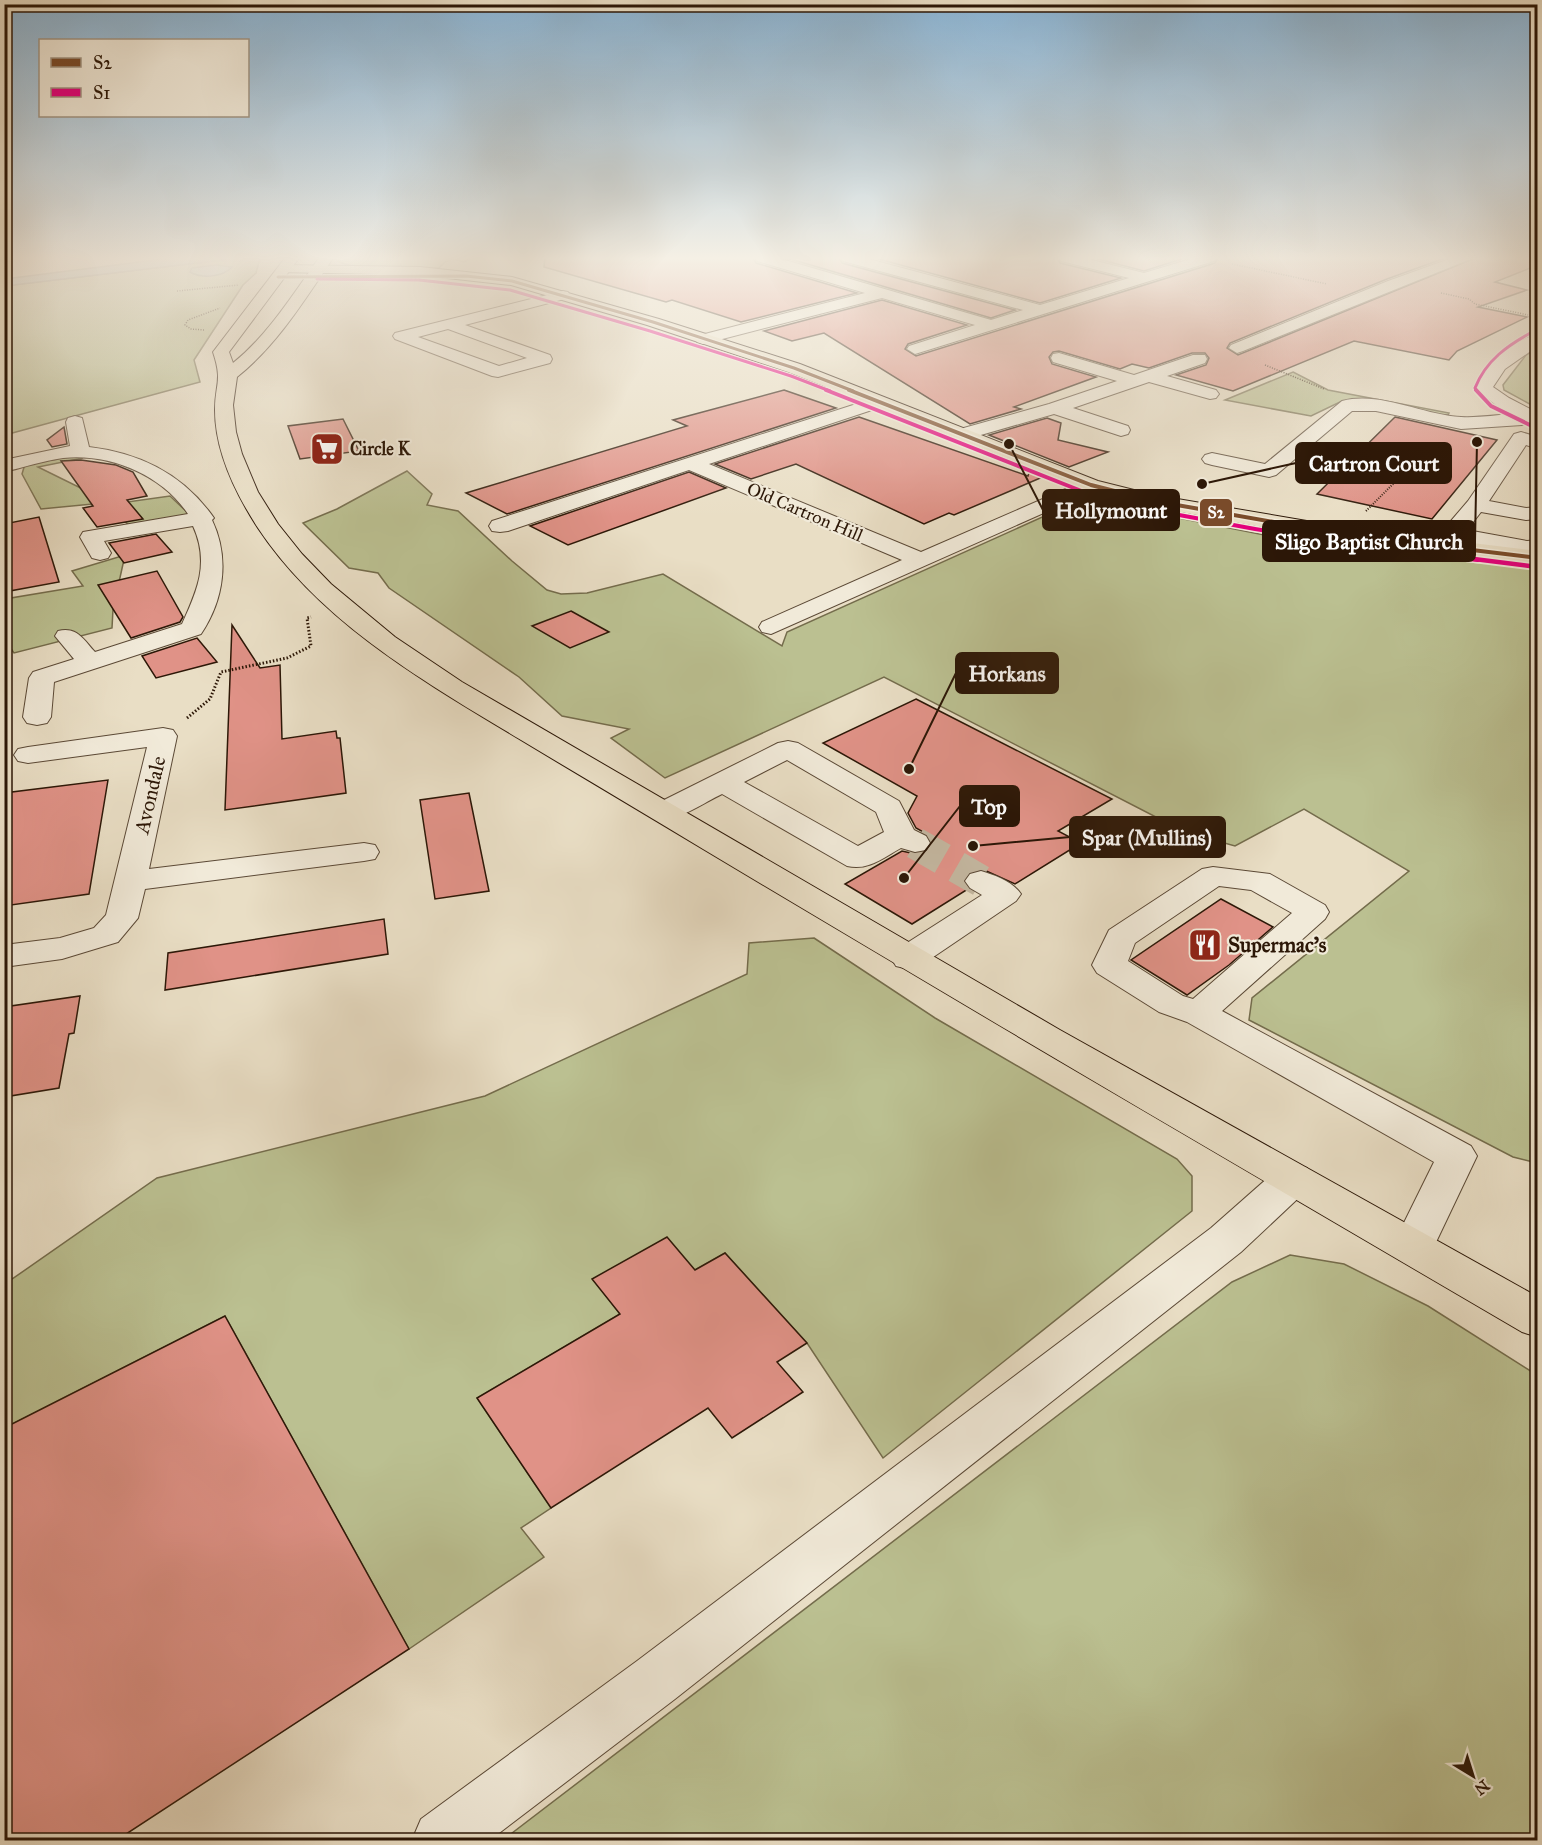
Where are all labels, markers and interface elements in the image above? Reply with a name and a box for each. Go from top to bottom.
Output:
legend [39,39,249,117]
text: S2 [93,52,112,74]
text: S1 [93,82,110,104]
supermarket icon: Circle K [309,431,345,467]
place label: Circle K [350,438,412,460]
callout: Cartron Court [1296,443,1451,483]
text: Cartron Court [1309,450,1439,477]
street label: Old Cartron Hill [744,478,867,546]
callout: Hollymount [1043,490,1179,530]
text: Hollymount [1055,497,1168,524]
line badge: S2 [1199,498,1233,527]
text: S2 [1207,503,1226,522]
callout: Sligo Baptist Church [1263,521,1475,561]
text: Sligo Baptist Church [1275,528,1464,555]
callout: Horkans [956,653,1058,693]
text: Horkans [968,660,1046,687]
street label: Avondale [128,753,172,837]
callout: Top [960,786,1019,826]
text: Top [970,793,1007,820]
callout: Spar (Mullins) [1070,817,1225,857]
text: Spar (Mullins) [1082,824,1212,851]
restaurant icon: Supermac's [1187,927,1223,963]
place label: Supermac's [1228,932,1327,958]
north arrow [1443,1746,1503,1806]
text: N [1470,1776,1493,1799]

